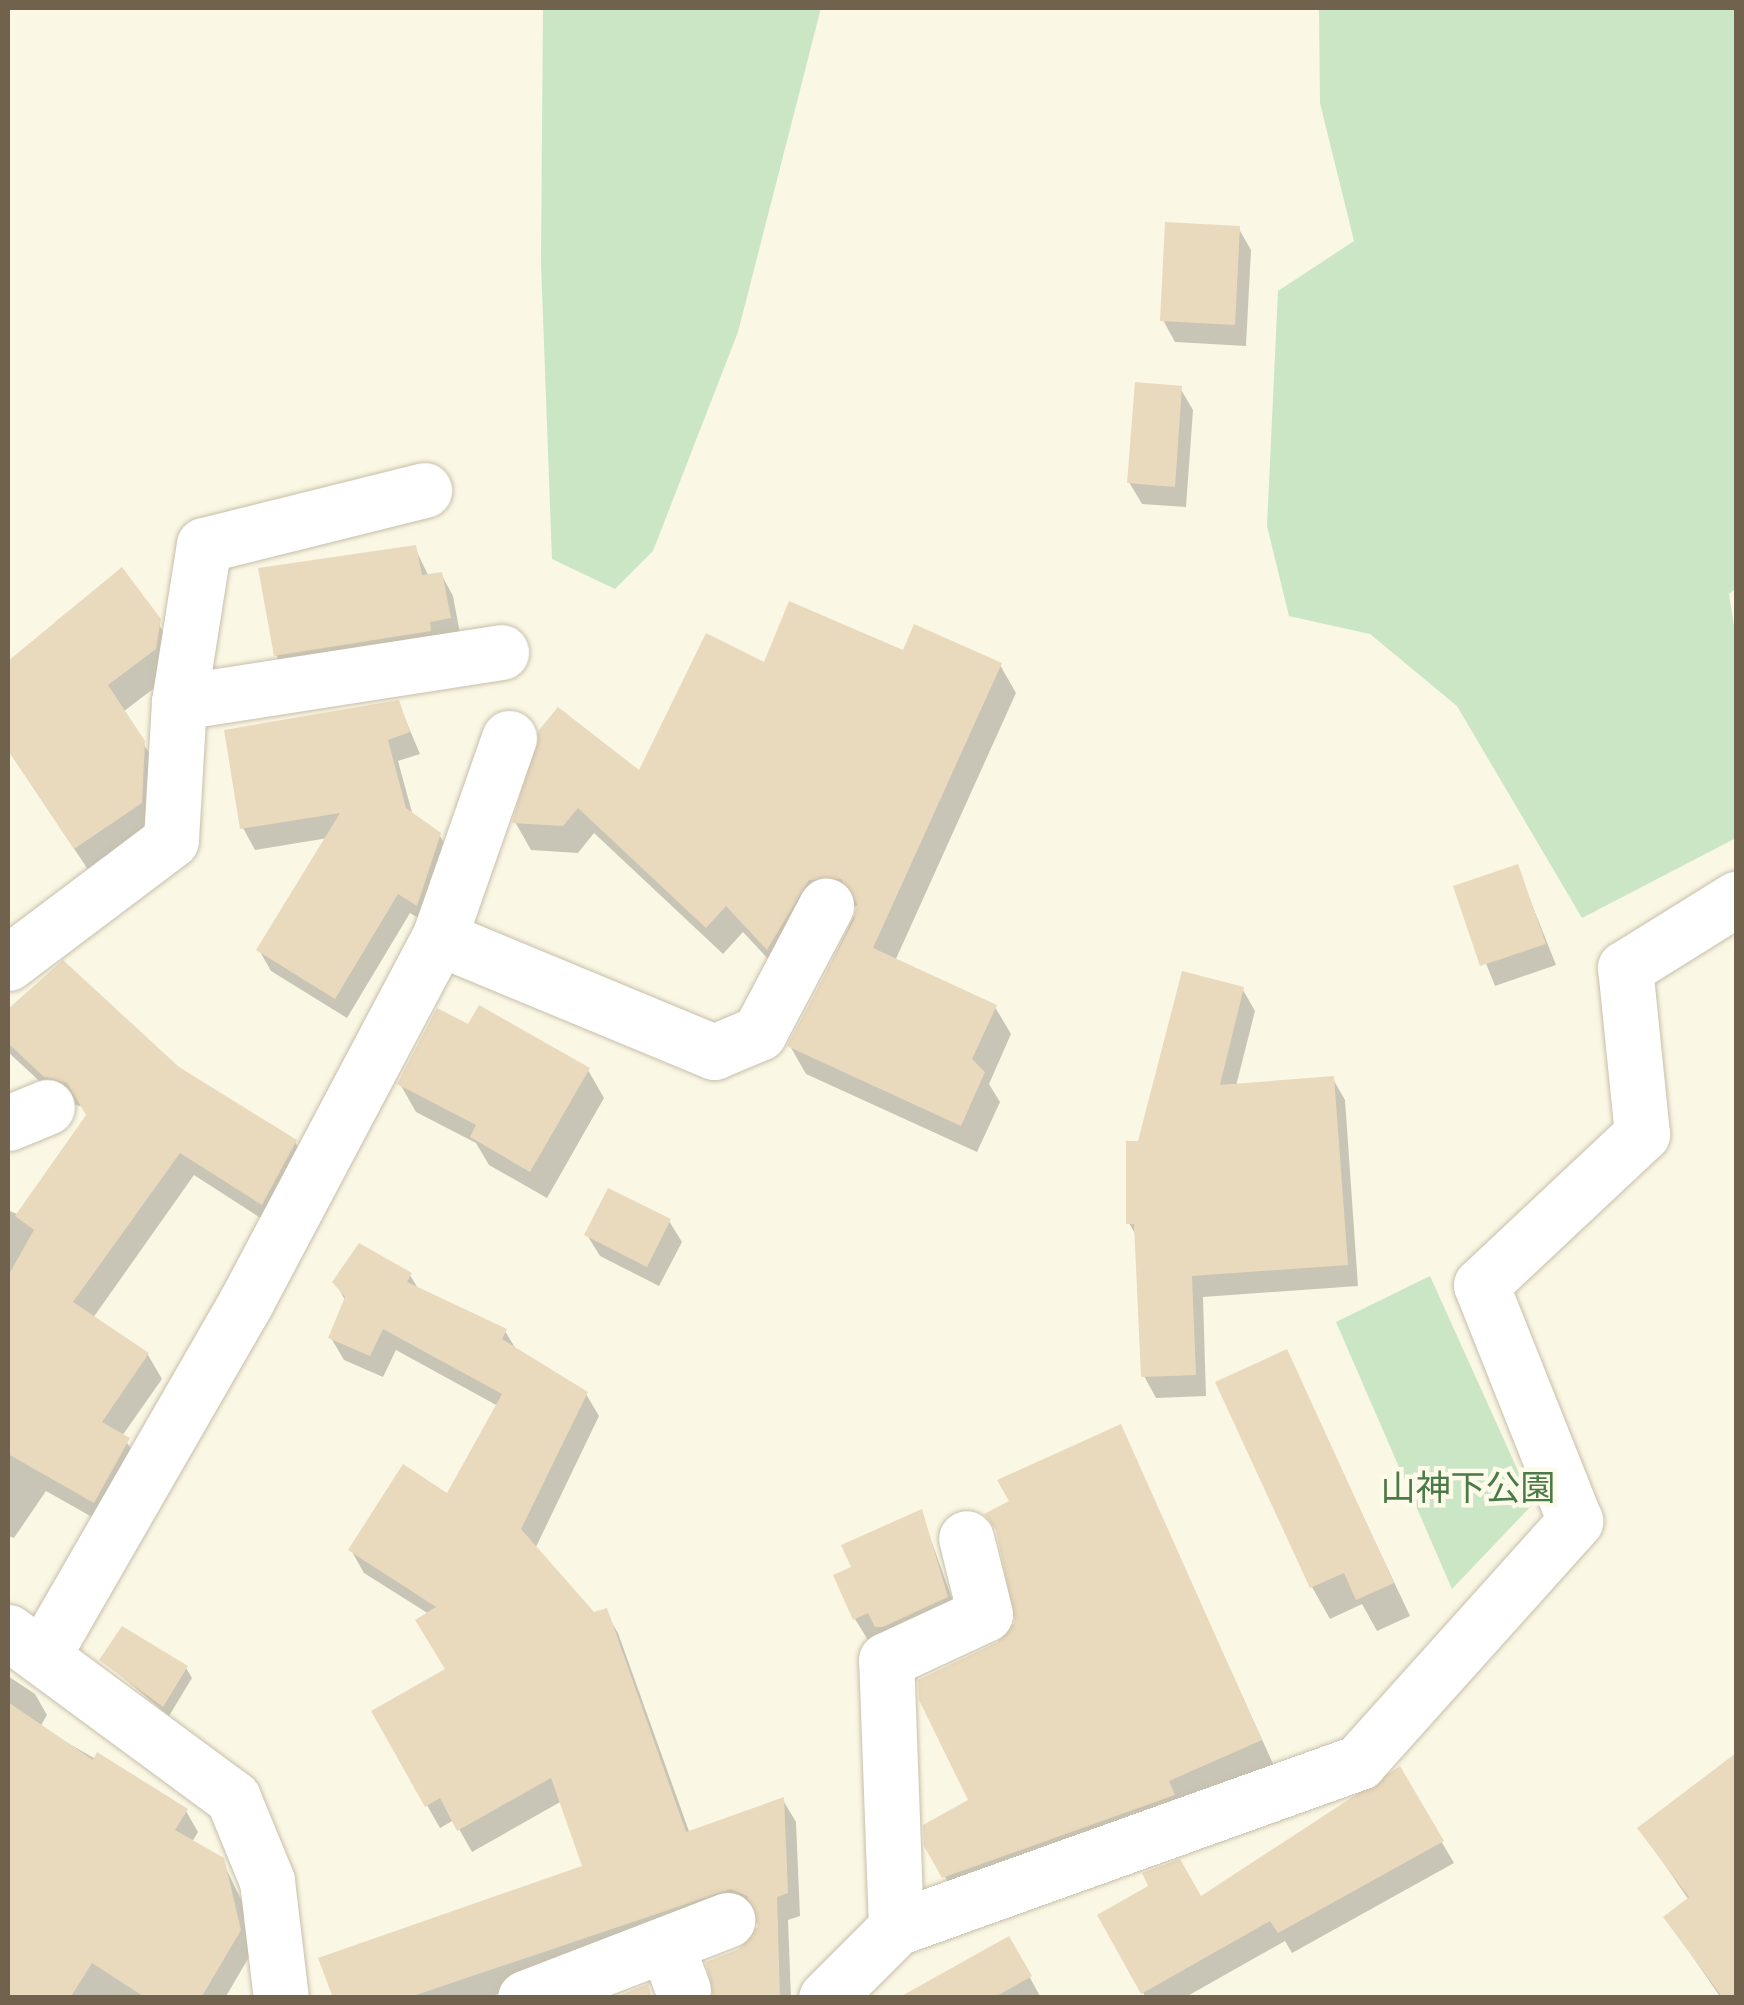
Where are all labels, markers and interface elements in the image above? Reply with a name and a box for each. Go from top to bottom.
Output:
park label: 山神下公園 [1381,1469,1555,1511]

